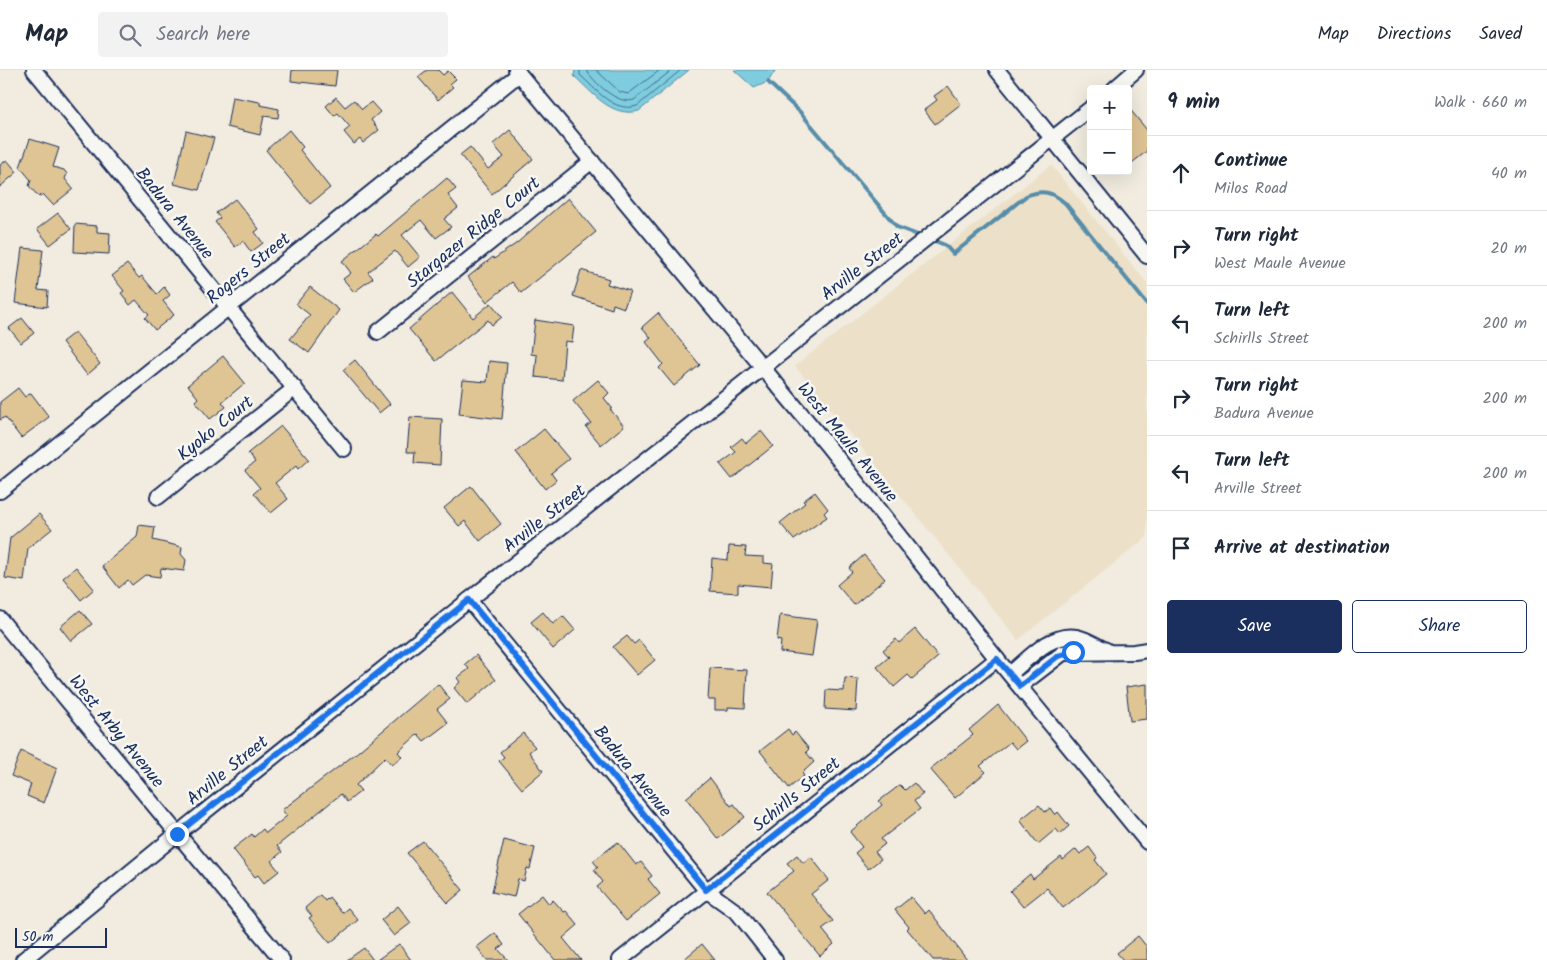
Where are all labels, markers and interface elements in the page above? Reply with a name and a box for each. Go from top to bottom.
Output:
search box [98,12,448,57]
text: Map [25,15,68,54]
text: Search here [156,20,250,50]
text: Map [1317,20,1349,49]
text: Directions [1377,20,1451,49]
text: Saved [1479,20,1522,49]
icon: search [116,21,144,49]
map controls [1087,85,1132,175]
button: + [1087,85,1132,130]
text: 9 min [1167,86,1220,119]
text: Walk · 660 m [1434,90,1527,115]
button: − [1087,130,1132,175]
text: Continue [1214,146,1287,176]
icon: ahead [1167,159,1195,187]
street label: Badura Avenue [127,161,220,267]
text: 40 m [1491,161,1527,186]
street label: Stargazer Ridge Court [401,169,548,296]
text: Milos Road [1214,176,1287,201]
text: Turn right [1214,221,1299,251]
street label: Rogers Street [200,225,298,312]
street label: Arville Street [815,225,911,309]
icon: right [1167,234,1195,262]
text: 20 m [1491,236,1527,261]
text: West Maule Avenue [1214,251,1346,276]
text: Turn left [1214,296,1289,326]
icon: left [1167,309,1195,337]
text: 200 m [1483,311,1527,336]
text: Schirlls Street [1214,326,1309,351]
text: Turn right [1214,371,1299,401]
street label: West Maule Avenue [789,376,905,510]
icon: right [1167,384,1195,412]
text: 200 m [1483,386,1527,411]
street label: Kyoko Court [171,388,261,469]
text: Badura Avenue [1214,401,1314,426]
text: Turn left [1214,446,1289,476]
icon: left [1167,459,1195,487]
text: 200 m [1483,461,1527,486]
text: Arville Street [1214,476,1302,501]
street label: Arville Street [497,477,593,561]
text: Arrive at destination [1214,533,1390,563]
icon: arrive [1167,534,1195,562]
button: Save [1167,600,1342,653]
button: Share [1352,600,1527,653]
route start [1062,641,1085,664]
street label: West Arby Avenue [61,669,171,795]
street label: Badura Avenue [585,719,678,825]
street label: Arville Street [181,728,276,813]
street label: Schirlls Street [746,750,848,840]
route end [166,823,189,846]
scale bar [15,925,108,948]
text: 50 m [22,926,53,948]

